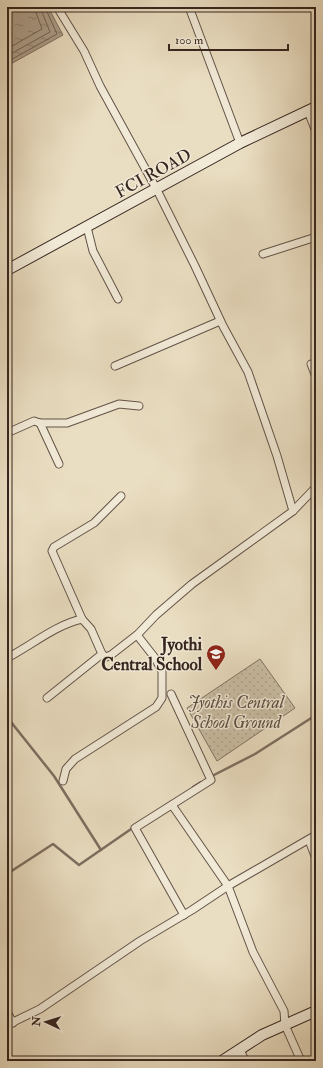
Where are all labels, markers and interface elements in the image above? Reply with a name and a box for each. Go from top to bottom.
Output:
scale bar [169,26,288,52]
text: 100 m [175,33,204,48]
street label: FCI ROAD [112,144,195,203]
place label: Jyothi Central School [101,634,203,675]
school or university icon: Jyothi Central School [205,643,227,671]
park label: Jyothis Central School Ground [188,692,286,733]
north arrow [26,1002,66,1042]
text: N [30,1015,43,1028]

